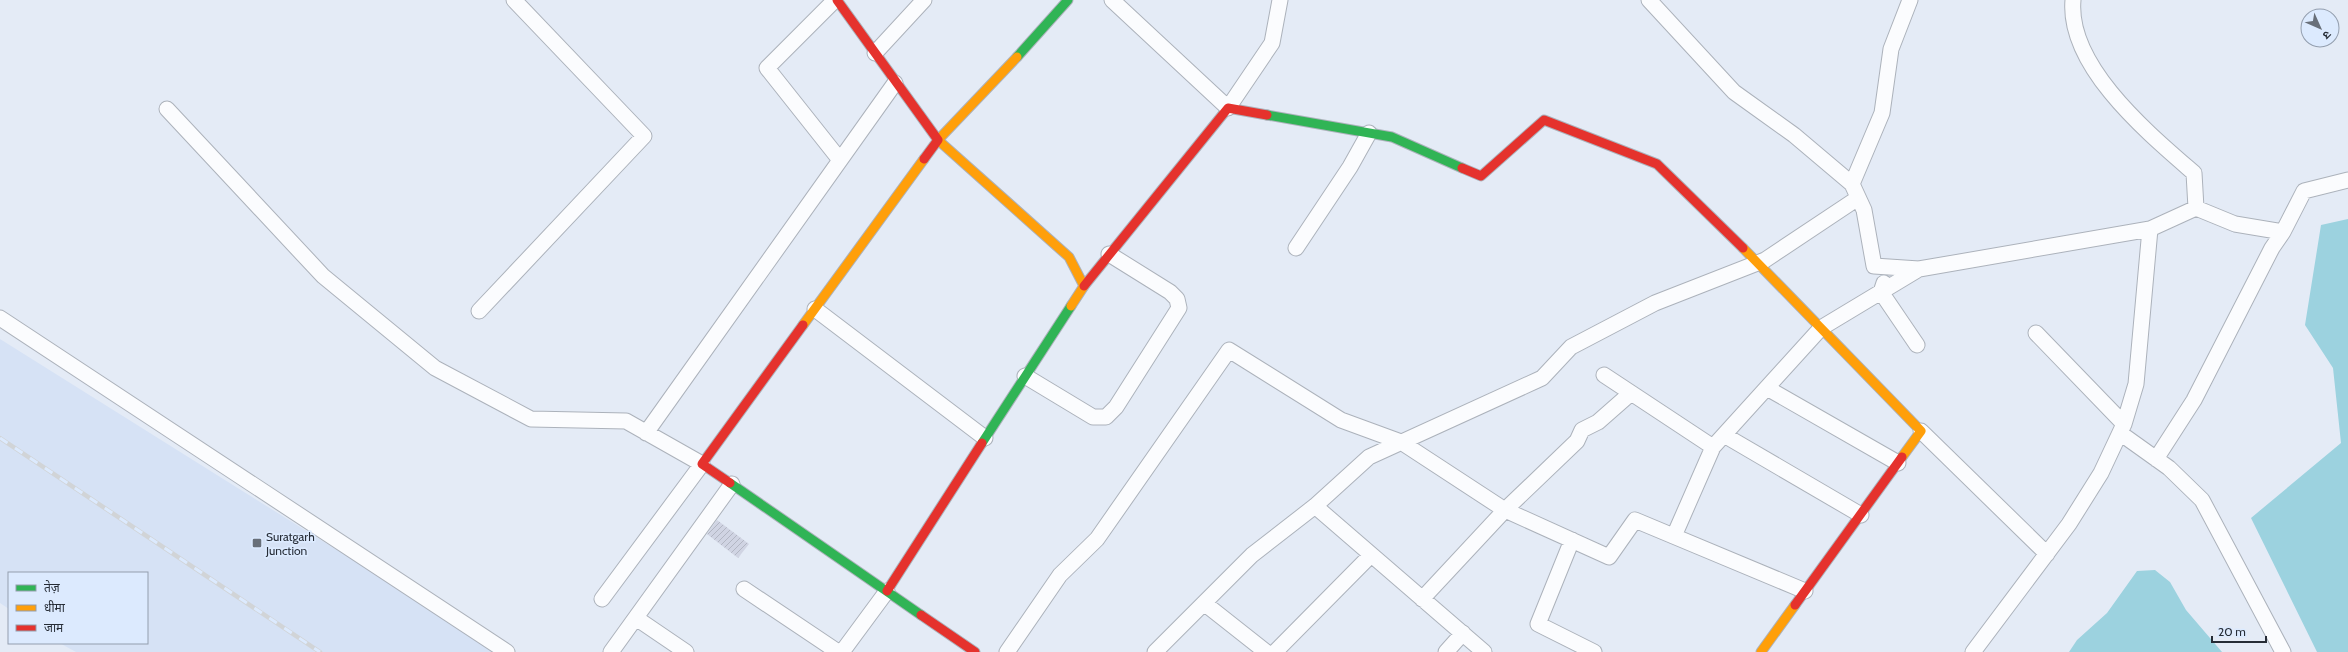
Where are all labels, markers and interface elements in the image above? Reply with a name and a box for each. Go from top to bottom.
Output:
north arrow [2300,8,2340,48]
text: उ [2319,28,2334,43]
place label: Suratgarh Junction [265,529,315,558]
marker: Suratgarh Junction [251,537,263,549]
legend [8,572,148,644]
text: तेज़ [44,580,61,595]
text: धीमा [44,600,66,615]
scale bar [2212,618,2266,644]
text: जाम [44,620,64,635]
text: 20 m [2218,624,2246,639]

